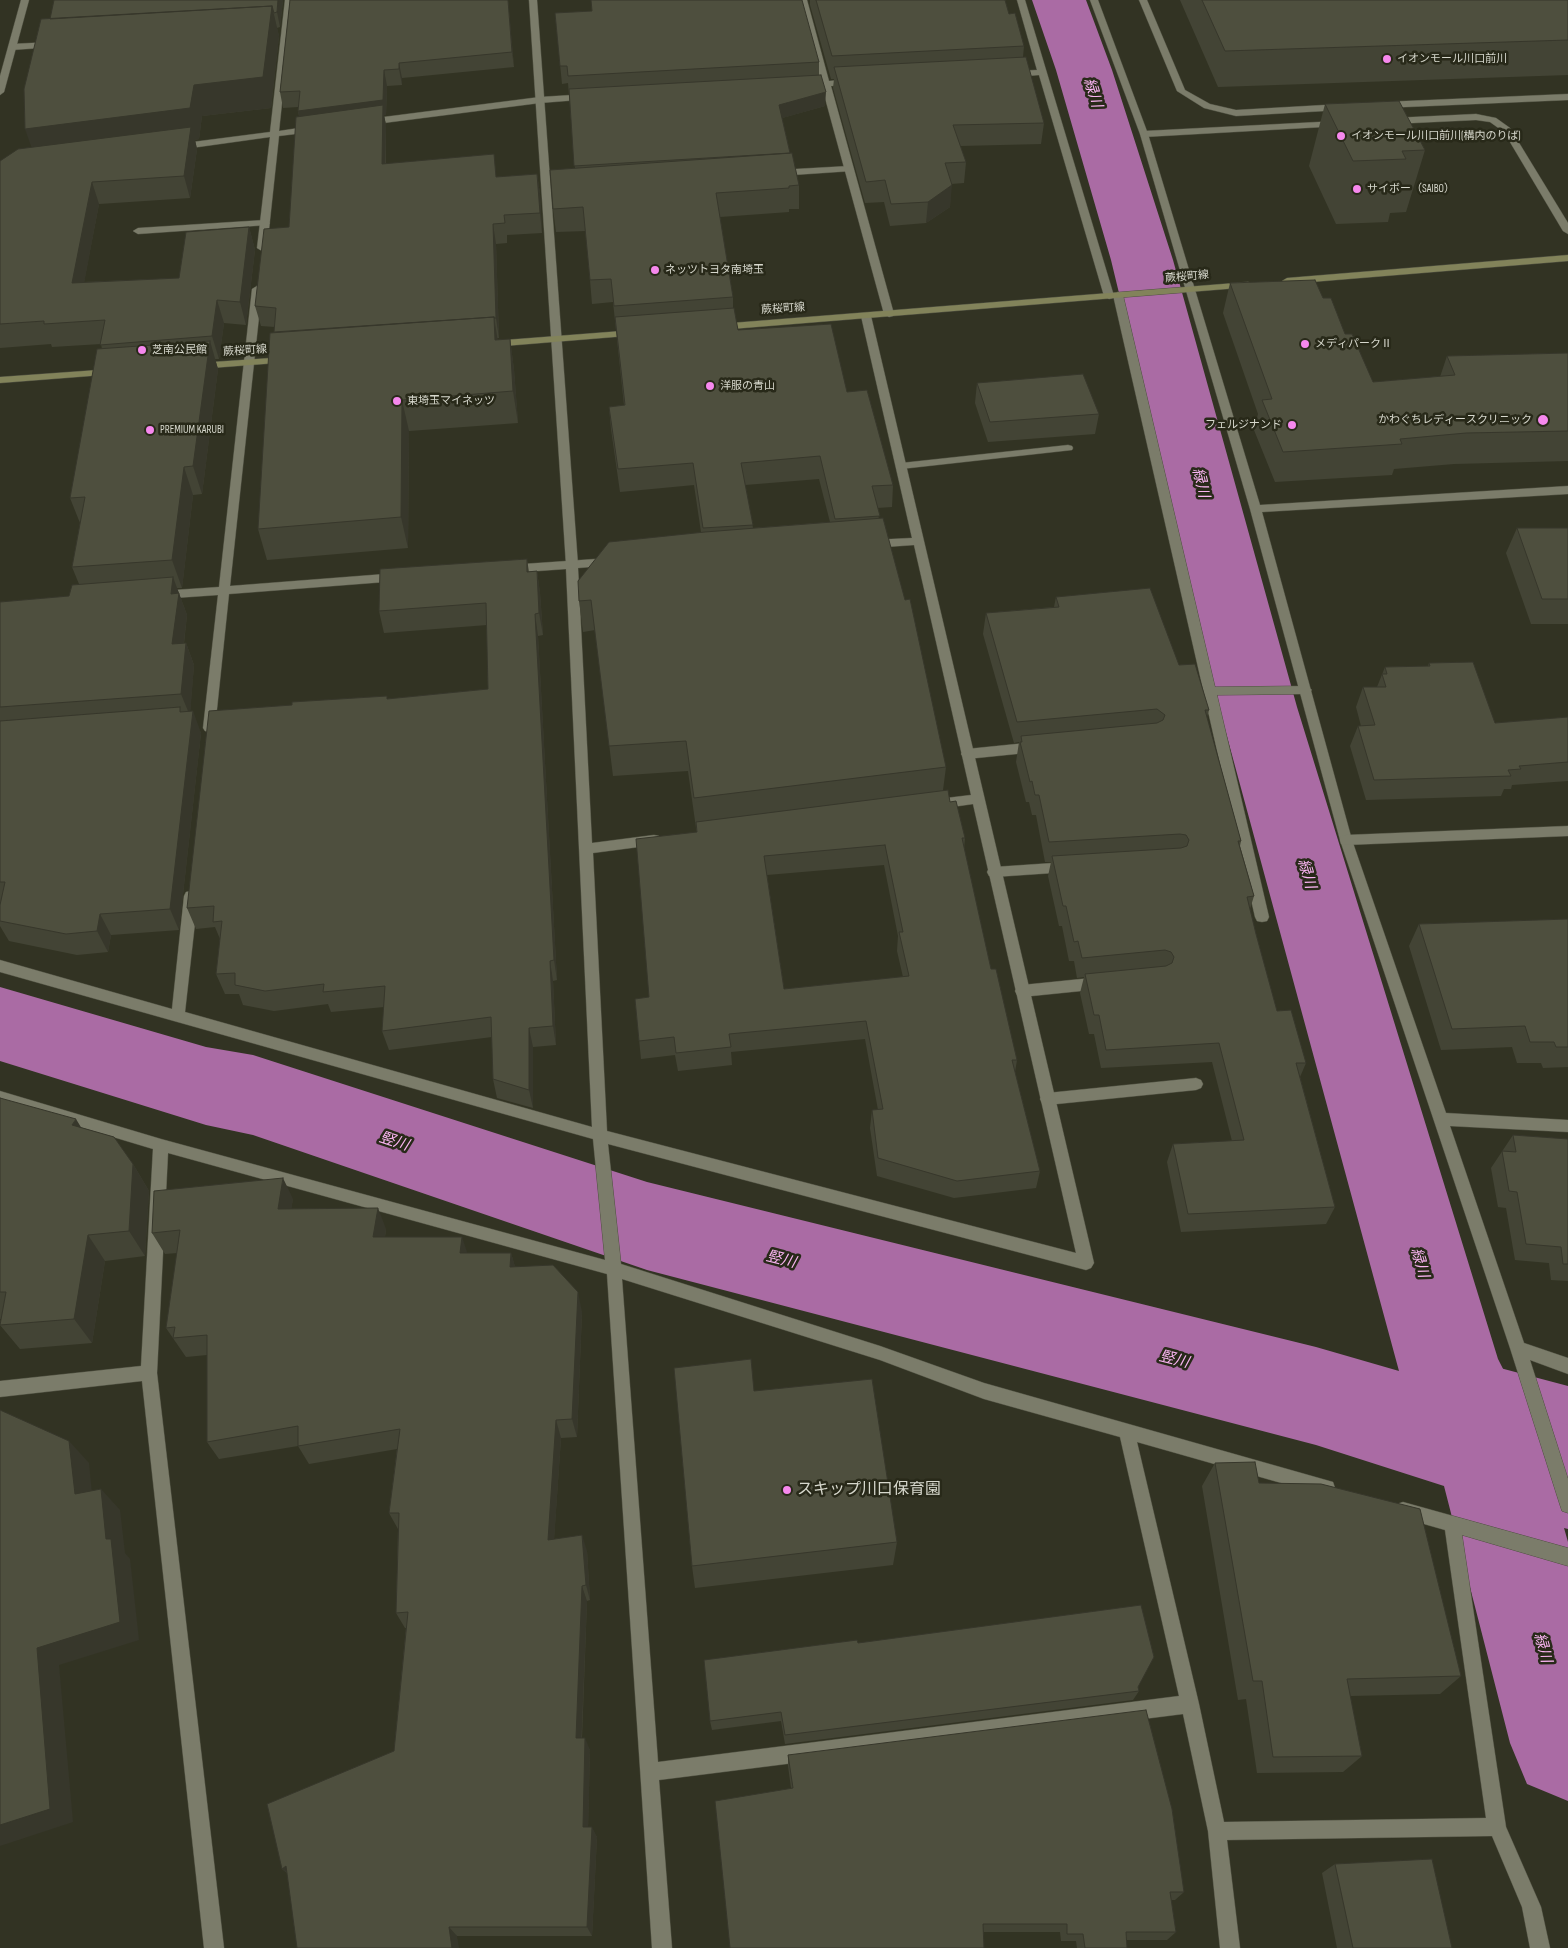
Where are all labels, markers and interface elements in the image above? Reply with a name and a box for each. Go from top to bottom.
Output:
place label: イオンモール川口前川 [1397,52,1507,66]
marker: イオンモール川口前川 [1381,53,1393,65]
water label: 緑川 [1079,76,1105,110]
place label: イオンモール川口前川(構内のりば) [1351,129,1521,143]
marker: イオンモール川口前川(構内のりば) [1335,130,1347,142]
place label: サイボー（SAIBO） [1367,182,1455,196]
marker: サイボー（SAIBO） [1351,183,1363,195]
place label: ネッツトヨタ南埼玉 [665,263,764,277]
marker: ネッツトヨタ南埼玉 [649,264,661,276]
street label: 蕨桜町線 [1165,269,1209,285]
street label: 蕨桜町線 [761,301,805,317]
place label: メディパークⅡ [1315,337,1392,351]
marker: メディパークⅡ [1299,338,1311,350]
place label: 芝南公民館 [152,343,207,357]
street label: 蕨桜町線 [223,343,267,359]
marker: 芝南公民館 [136,344,148,356]
place label: 洋服の青山 [720,379,775,393]
marker: 洋服の青山 [704,380,716,392]
place label: 東埼玉マイネッツ [407,394,495,408]
marker: 東埼玉マイネッツ [391,395,403,407]
place label: かわぐちレディースクリニック [1378,413,1532,427]
marker: かわぐちレディースクリニック [1536,413,1550,427]
place label: フェルジナンド [1205,418,1282,432]
marker: フェルジナンド [1286,419,1298,431]
place label: PREMIUM KARUBI [160,423,224,437]
marker: PREMIUM KARUBI [144,424,156,436]
water label: 緑川 [1188,466,1212,500]
water label: 緑川 [1293,857,1319,891]
water label: 竪川 [377,1129,411,1155]
water label: 緑川 [1406,1246,1432,1280]
water label: 竪川 [764,1248,798,1272]
water label: 竪川 [1157,1348,1191,1372]
place label: スキップ川口保育園 [797,1480,941,1500]
marker: スキップ川口保育園 [781,1484,793,1496]
water label: 緑川 [1529,1631,1555,1665]

